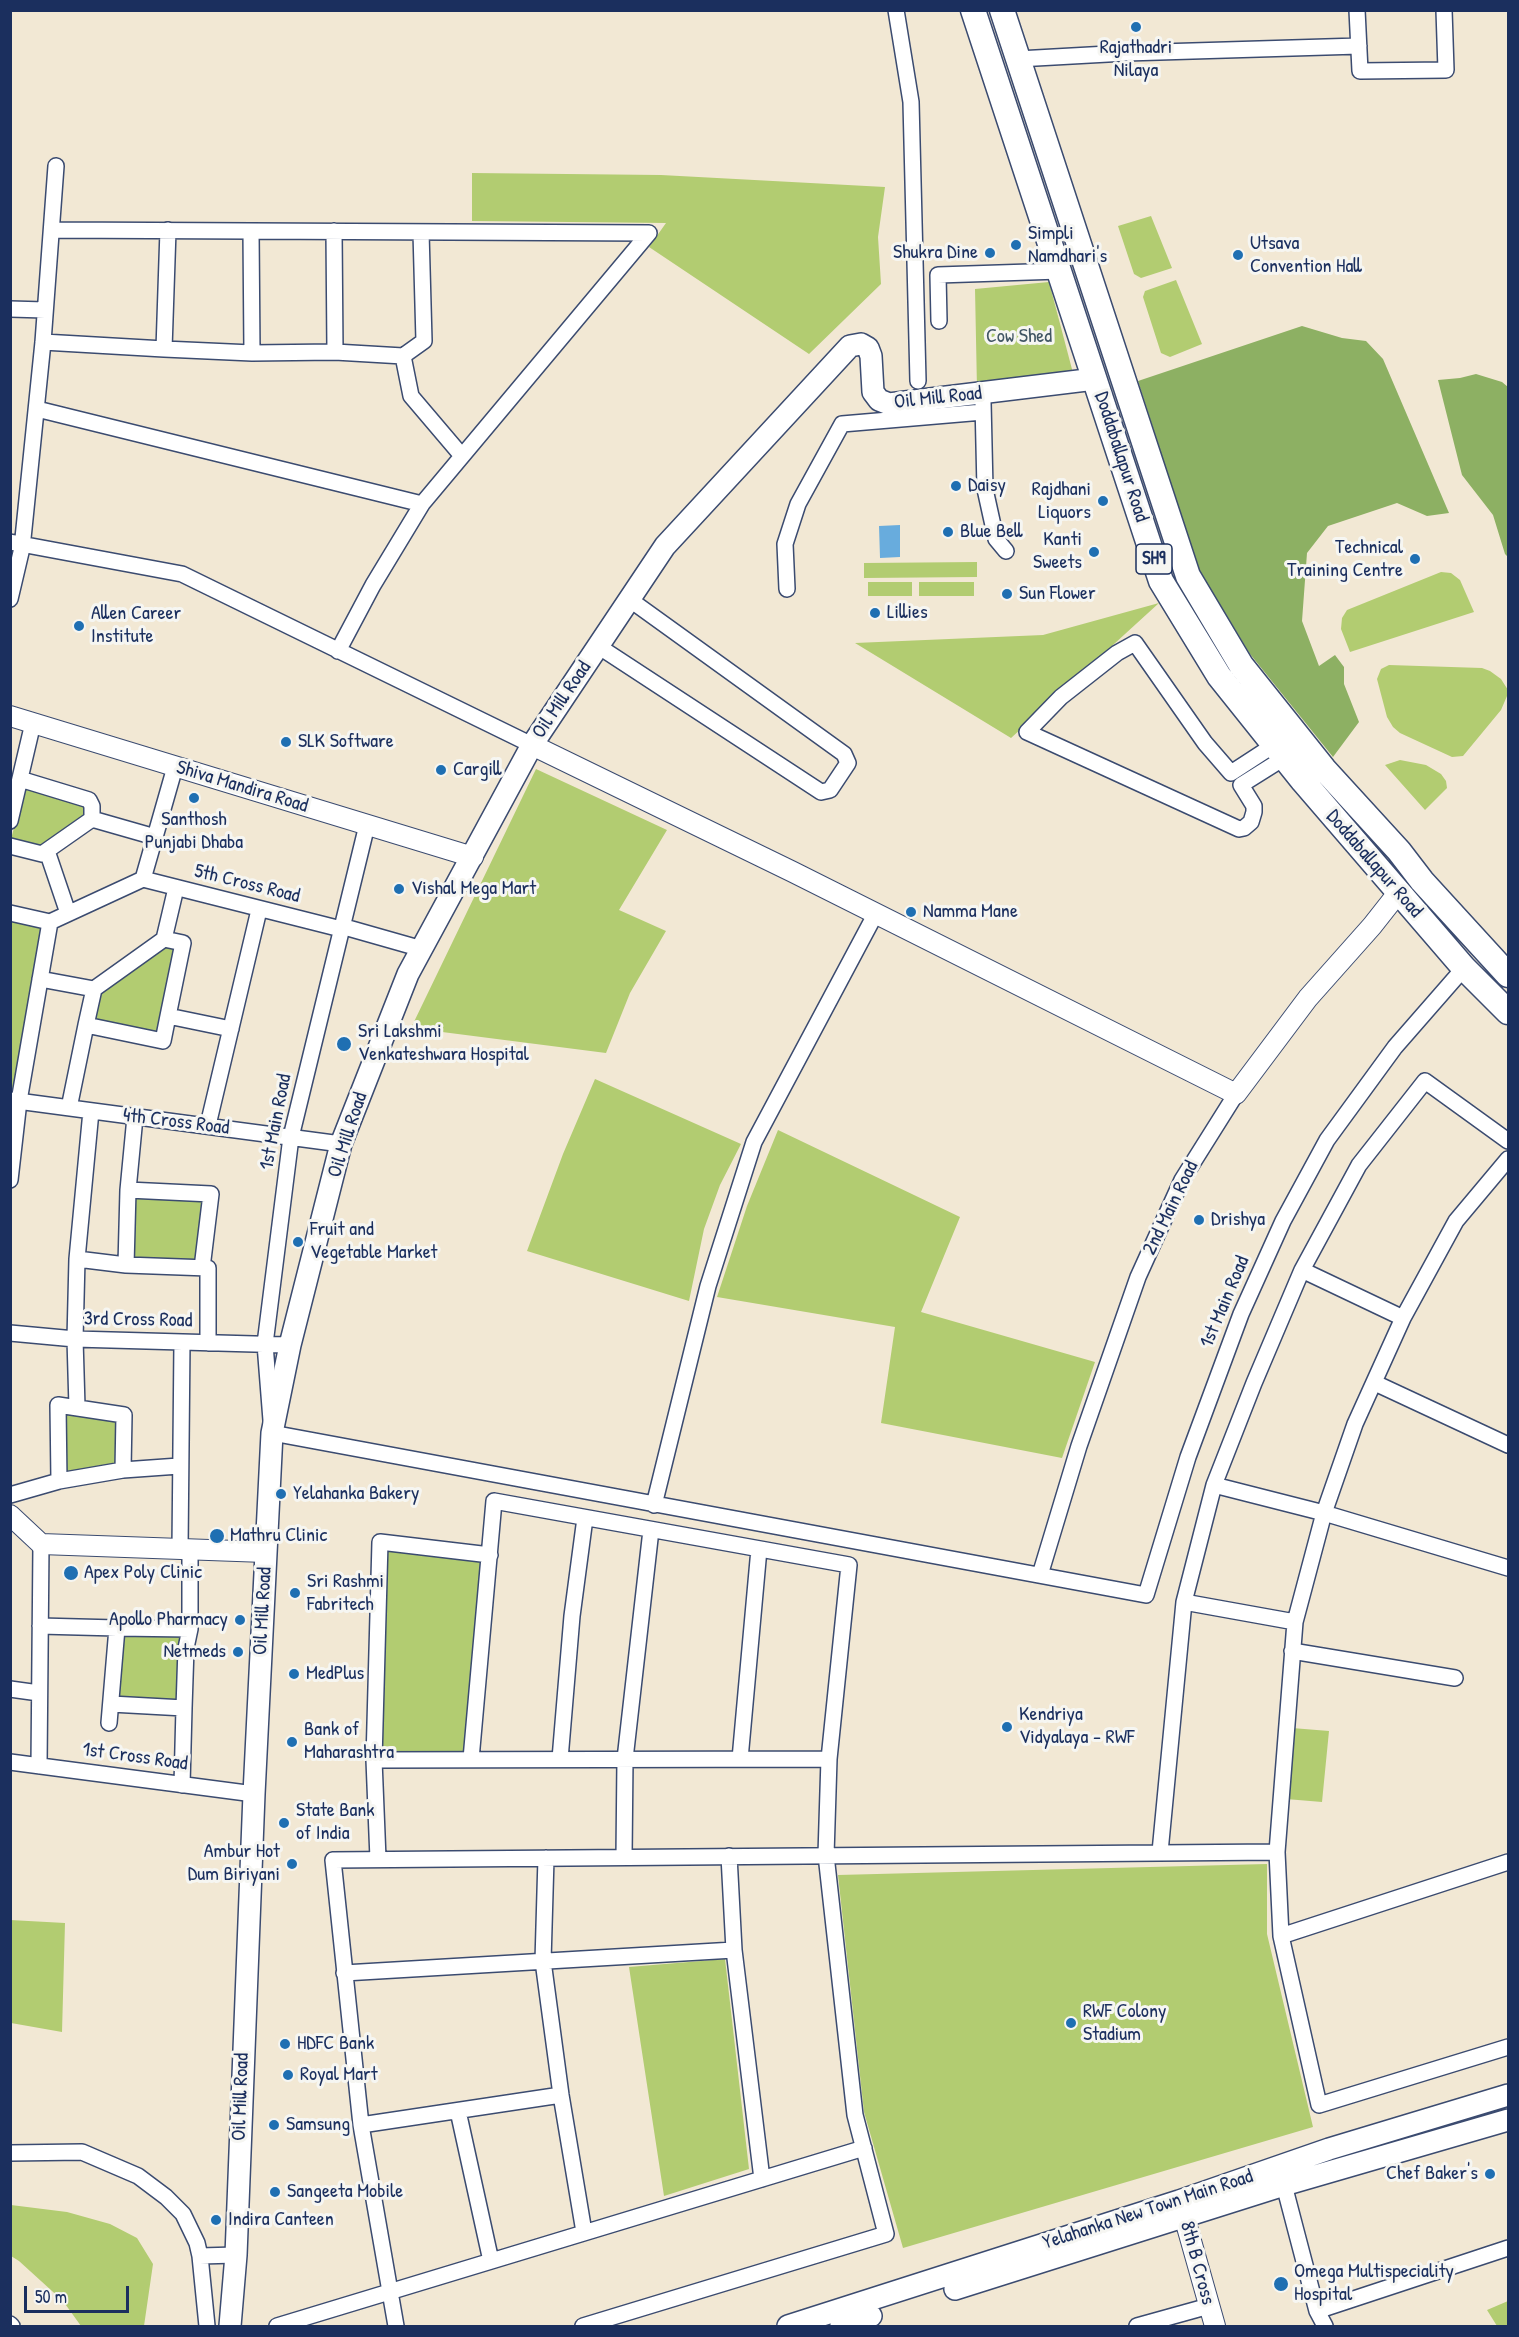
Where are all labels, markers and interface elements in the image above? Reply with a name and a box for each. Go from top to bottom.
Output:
marker: Rajathadri Nilaya [1129,20,1143,34]
place label: Rajathadri Nilaya [1100,36,1172,83]
place label: Simpli Namdhari's [1028,222,1107,269]
place label: Utsava Convention Hall [1250,232,1362,279]
marker: Simpli Namdhari's [1009,238,1023,252]
place label: Shukra Dine [893,241,978,265]
marker: Shukra Dine [983,246,997,260]
marker: Utsava Convention Hall [1231,248,1245,262]
park label: Cow Shed [986,325,1052,349]
street label: Oil Mill Road [893,381,983,415]
street label: Doddaballapur Road [1089,389,1153,525]
place label: Daisy [968,474,1006,498]
place label: Rajdhani Liquors [1032,478,1091,525]
marker: Daisy [949,479,963,493]
marker: Rajdhani Liquors [1096,494,1110,508]
place label: Blue Bell [960,520,1023,544]
marker: Blue Bell [941,525,955,539]
place label: Kanti Sweets [1033,528,1082,575]
place label: Technical Training Centre [1287,536,1403,583]
road number: SH9 [1136,544,1172,574]
marker: Kanti Sweets [1087,545,1101,559]
marker: Technical Training Centre [1408,552,1422,566]
place label: Sun Flower [1019,582,1096,606]
marker: Sun Flower [1000,587,1014,601]
place label: Lillies [887,601,928,625]
place label: Allen Career Institute [91,602,181,649]
marker: Lillies [868,606,882,620]
marker: Allen Career Institute [72,619,86,633]
street label: Oil Mill Road [527,657,597,743]
place label: SLK Software [298,730,394,754]
marker: SLK Software [279,735,293,749]
street label: Shiva Mandira Road [173,756,311,818]
place label: Cargill [453,758,501,782]
marker: Cargill [434,763,448,777]
marker: Santhosh Punjabi Dhaba [187,791,201,805]
street label: Doddaballapur Road [1321,805,1427,923]
place label: Santhosh Punjabi Dhaba [145,808,243,855]
street label: 5th Cross Road [192,859,302,909]
place label: Vishal Mega Mart [411,877,536,901]
marker: Vishal Mega Mart [392,882,406,896]
place label: Namma Mane [923,900,1018,924]
marker: Namma Mane [904,905,918,919]
place label: Sri Lakshmi Venkateshwara Hospital [358,1020,529,1067]
marker: Sri Lakshmi Venkateshwara Hospital [335,1035,353,1053]
street label: 1st Main Road [255,1072,297,1172]
street label: Oil Mill Road [323,1089,373,1181]
street label: 4th Cross Road [121,1104,231,1140]
street label: 2nd Main Road [1138,1157,1204,1259]
place label: Drishya [1211,1208,1265,1232]
marker: Drishya [1192,1213,1206,1227]
place label: Fruit and Vegetable Market [310,1218,437,1265]
marker: Fruit and Vegetable Market [291,1235,305,1249]
street label: 1st Main Road [1195,1253,1255,1351]
street label: 3rd Cross Road [84,1307,192,1333]
place label: Yelahanka Bakery [293,1482,419,1506]
marker: Yelahanka Bakery [274,1487,288,1501]
place label: Mathru Clinic [230,1524,327,1548]
marker: Mathru Clinic [208,1527,226,1545]
place label: Apex Poly Clinic [84,1561,202,1585]
marker: Apex Poly Clinic [62,1564,80,1582]
street label: Oil Mill Road [249,1566,277,1656]
place label: Sri Rashmi Fabritech [307,1570,384,1617]
marker: Sri Rashmi Fabritech [288,1586,302,1600]
place label: Apollo Pharmacy [109,1608,228,1632]
marker: Apollo Pharmacy [233,1613,247,1627]
place label: Netmeds [163,1640,226,1664]
marker: Netmeds [231,1645,245,1659]
place label: MedPlus [306,1662,364,1686]
marker: MedPlus [287,1667,301,1681]
place label: Kendriya Vidyalaya - RWF [1019,1703,1134,1750]
place label: Bank of Maharashtra [304,1718,394,1765]
marker: Kendriya Vidyalaya - RWF [1000,1720,1014,1734]
marker: Bank of Maharashtra [285,1735,299,1749]
street label: 1st Cross Road [81,1738,189,1776]
place label: State Bank of India [296,1799,375,1846]
marker: State Bank of India [277,1816,291,1830]
place label: Ambur Hot Dum Biriyani [188,1840,280,1887]
marker: Ambur Hot Dum Biriyani [285,1857,299,1871]
place label: RWF Colony Stadium [1083,2000,1166,2047]
marker: RWF Colony Stadium [1064,2016,1078,2030]
place label: HDFC Bank [297,2032,374,2056]
marker: HDFC Bank [278,2037,292,2051]
street label: Oil Mill Road [227,2053,255,2141]
place label: Royal Mart [300,2063,378,2087]
marker: Royal Mart [281,2068,295,2082]
place label: Samsung [286,2113,350,2137]
marker: Samsung [267,2118,281,2132]
place label: Chef Baker's [1386,2162,1478,2186]
street label: Yelahanka New Town Main Road [1040,2165,1256,2255]
marker: Chef Baker's [1483,2167,1497,2181]
place label: Sangeeta Mobile [287,2180,403,2204]
marker: Sangeeta Mobile [268,2185,282,2199]
place label: Indira Canteen [228,2208,334,2232]
marker: Indira Canteen [209,2213,223,2227]
street label: 8th B Cross [1174,2219,1220,2307]
place label: Omega Multispeciality Hospital [1294,2260,1454,2307]
scale bar [27,2274,132,2312]
marker: Omega Multispeciality Hospital [1272,2275,1290,2293]
text: 50 m [35,2284,67,2309]

